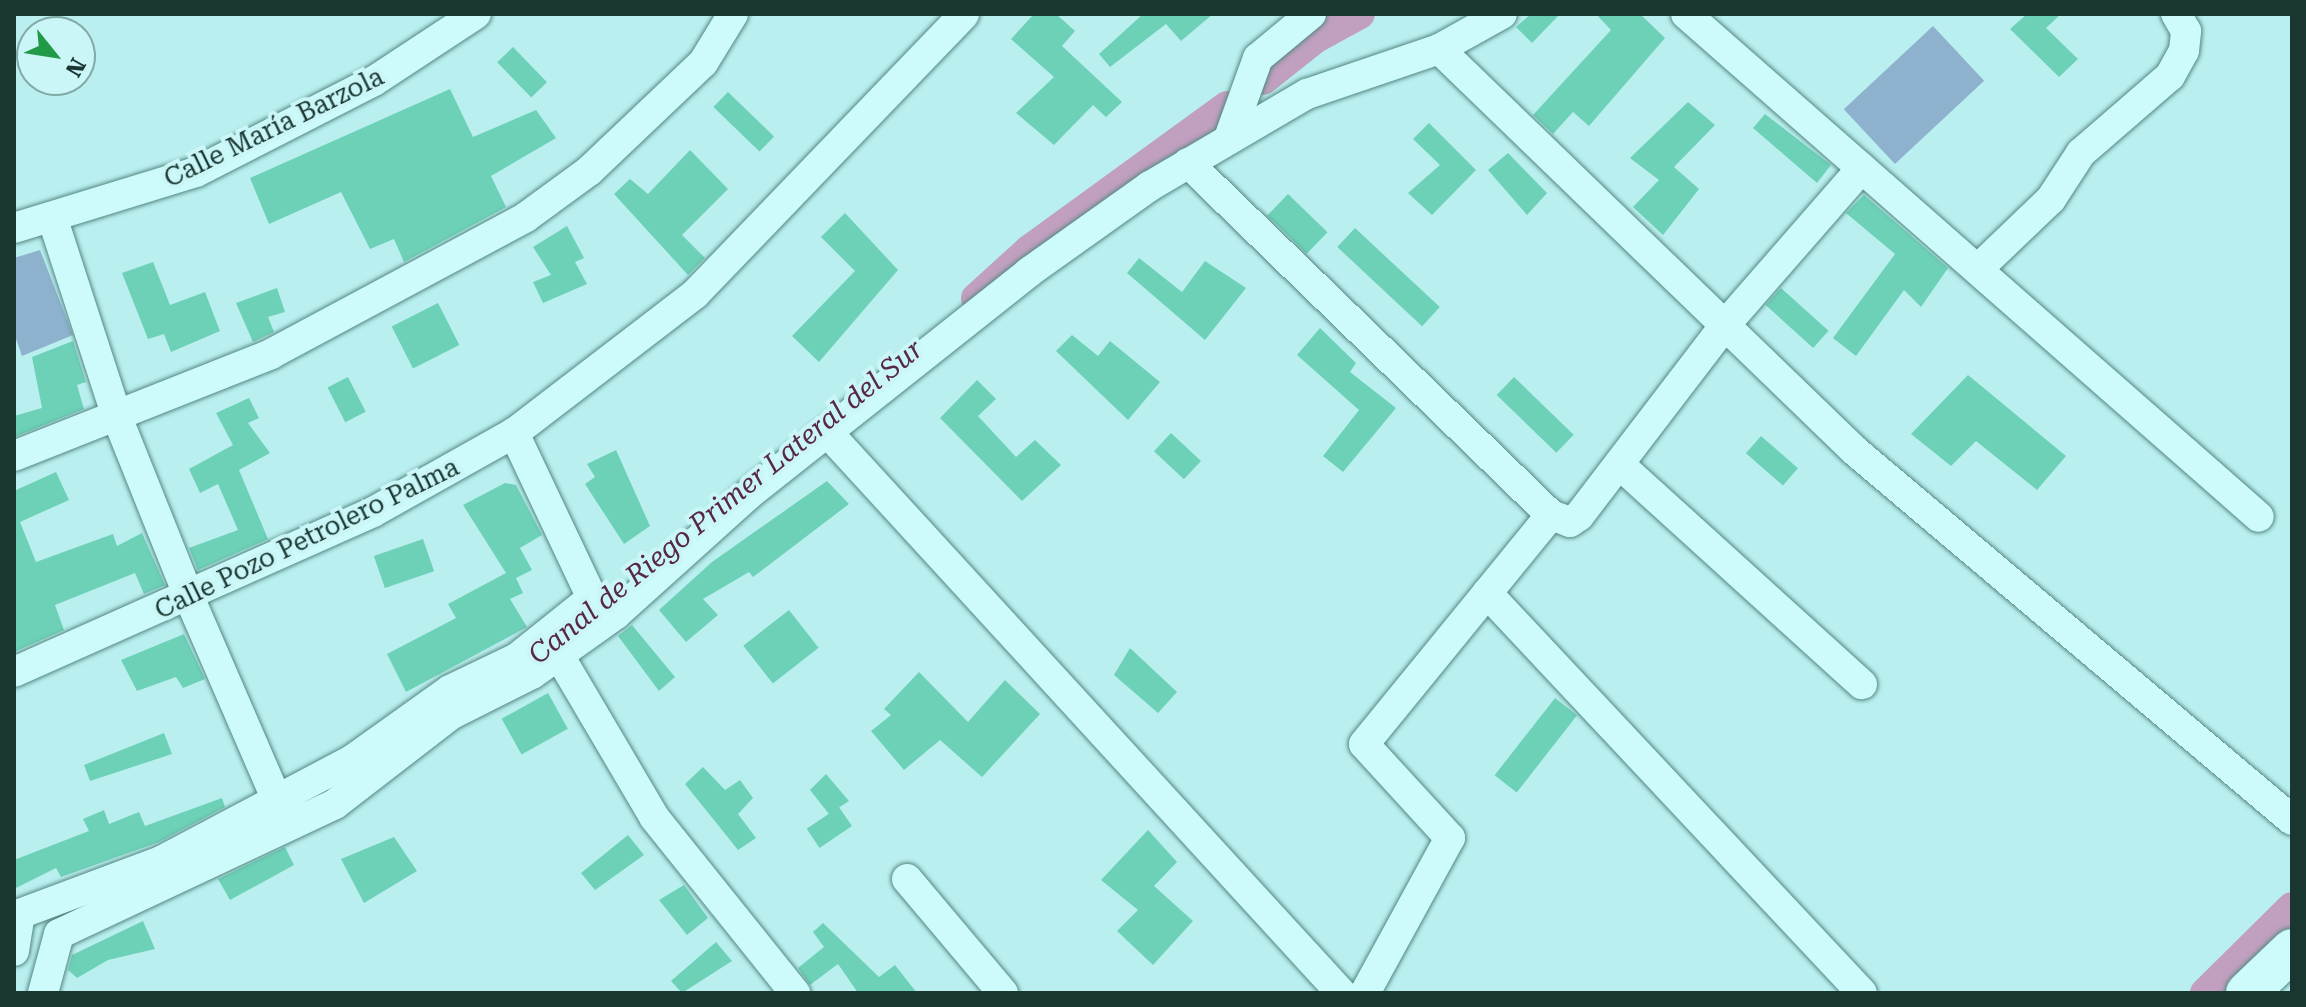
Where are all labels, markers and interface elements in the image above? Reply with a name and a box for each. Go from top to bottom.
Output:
north arrow [16,16,96,96]
text: N [60,54,91,81]
street label: Calle María Barzola [159,61,389,195]
water label: Canal de Riego Primer Lateral del Sur [522,332,930,672]
street label: Calle Pozo Petrolero Palma [150,452,464,626]

